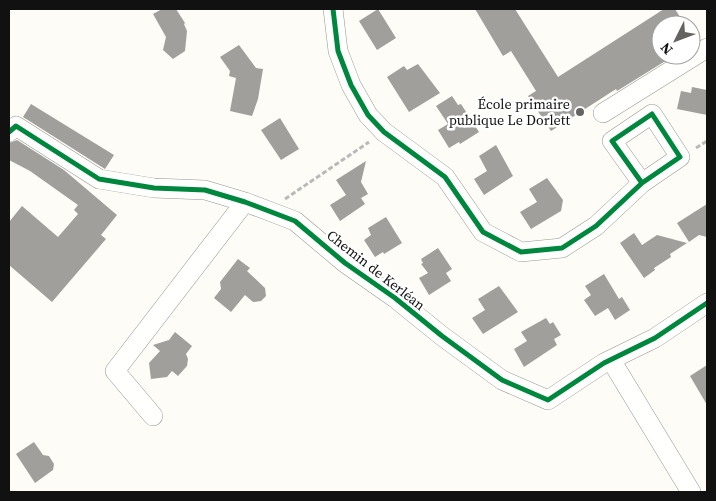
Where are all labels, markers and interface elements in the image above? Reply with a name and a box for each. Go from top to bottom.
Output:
north arrow [651,15,701,65]
text: N [655,38,677,59]
place label: École primaire publique Le Dorlett [449,94,570,130]
marker: École primaire publique Le Dorlett [574,106,586,118]
street label: Chemin de Kerléan [323,225,430,315]

